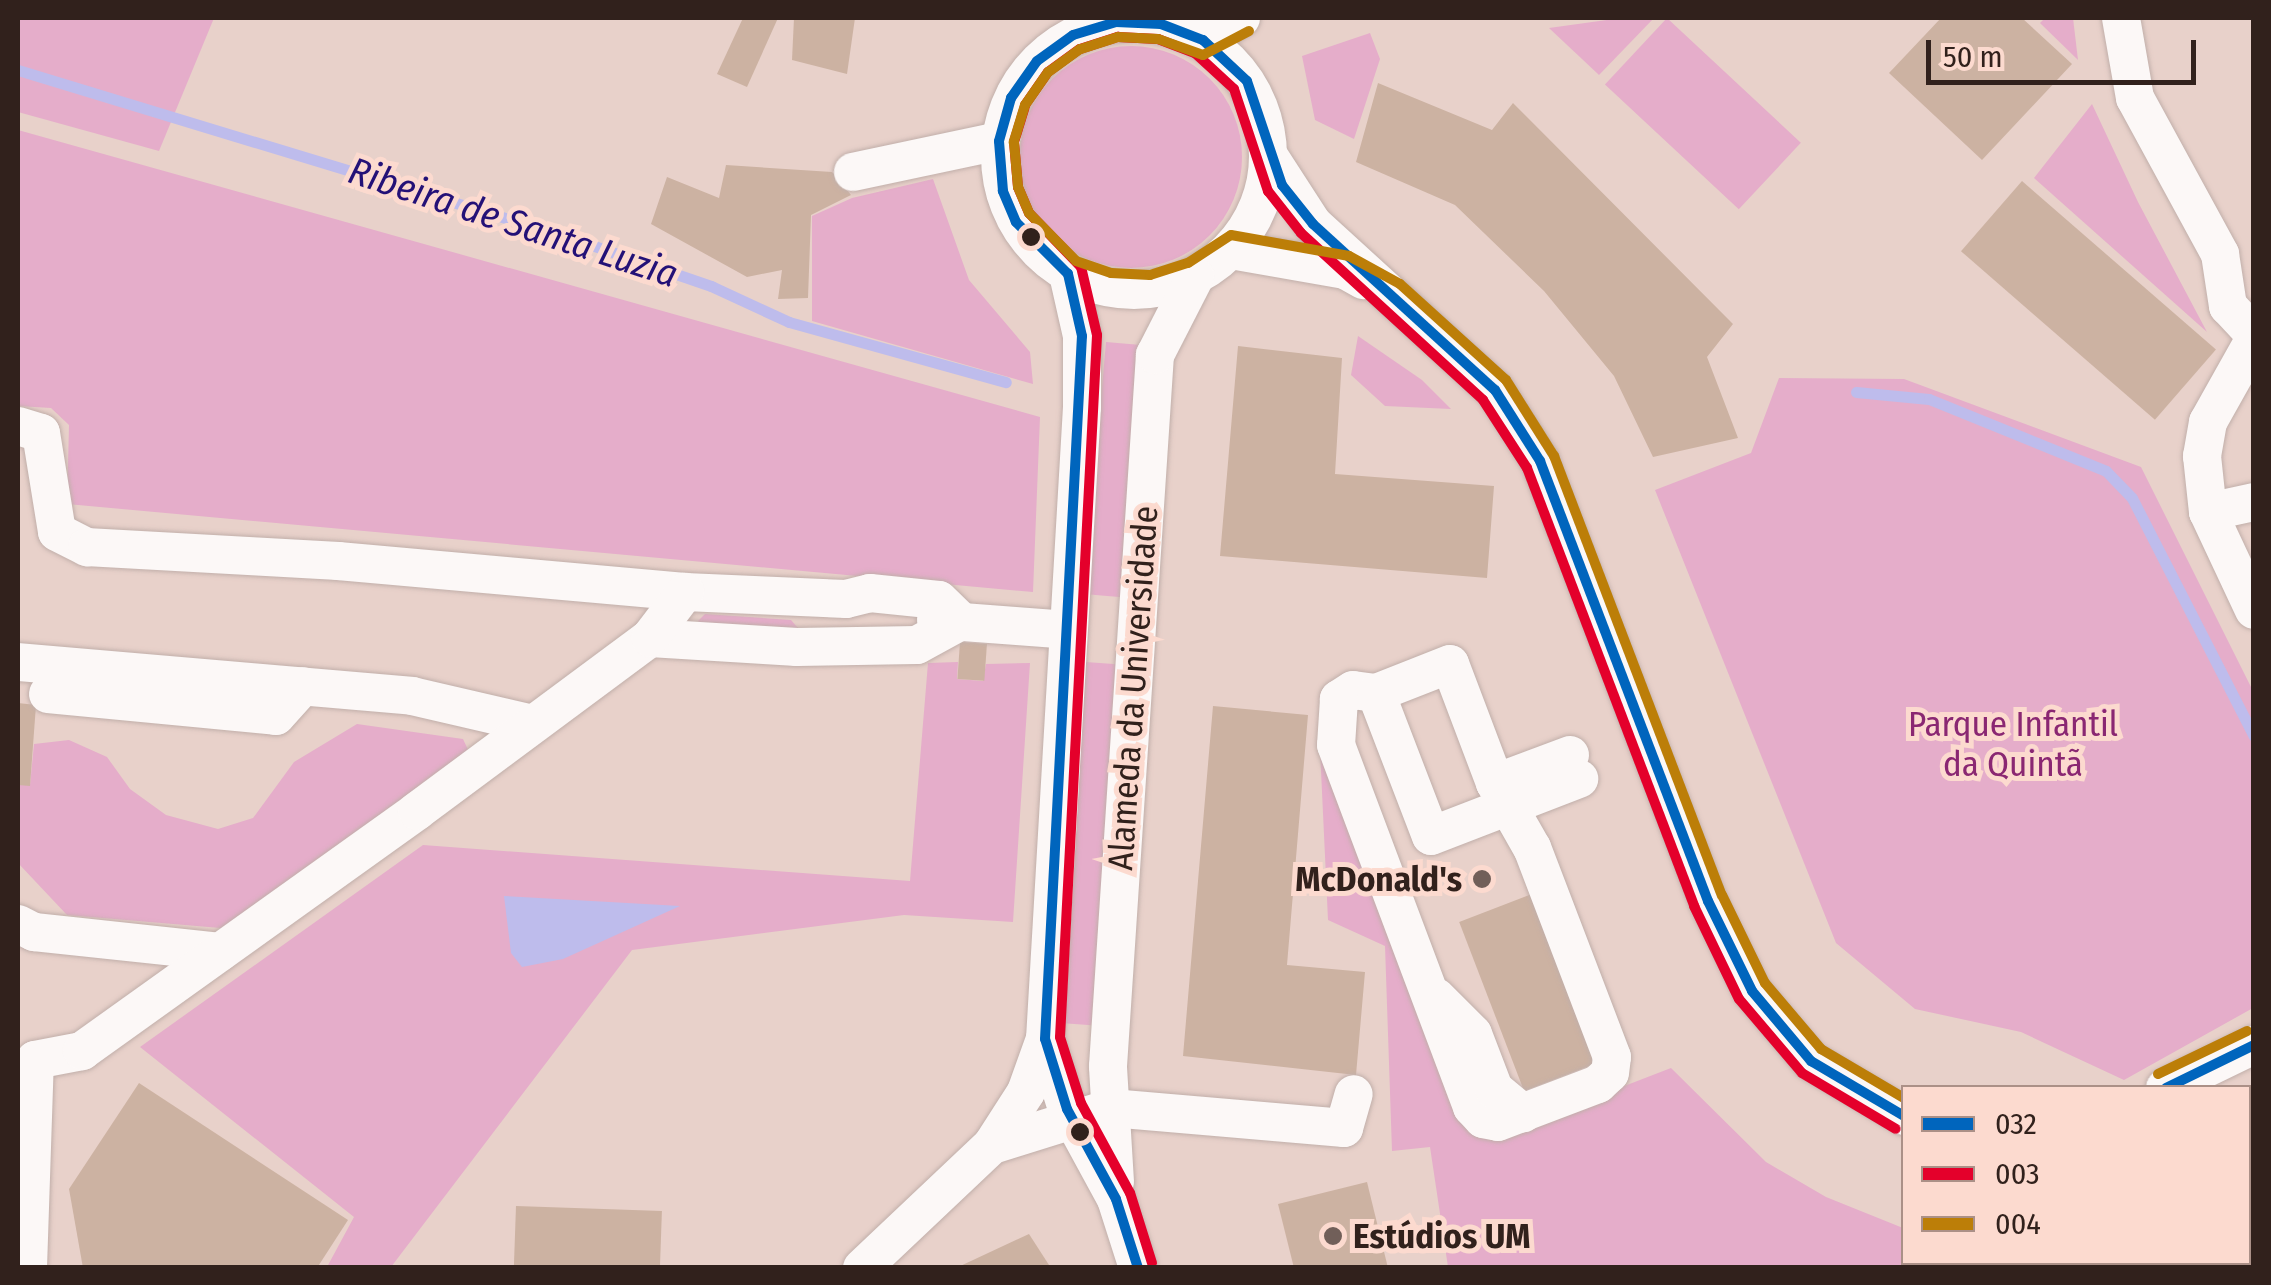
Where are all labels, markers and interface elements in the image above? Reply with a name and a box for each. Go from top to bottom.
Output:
scale bar [1931,20,2201,82]
text: 50 m [1943,39,2003,75]
water label: Ribeira de Santa Luzia [343,148,683,298]
unlabelled marker [1021,227,1041,247]
street label: Alameda da Universidade [1099,504,1167,872]
park label: Parque Infantil da Quintã [1908,703,2118,785]
place label: McDonald's [1295,858,1462,900]
marker: McDonald's [1471,868,1493,890]
legend [1901,1085,2251,1265]
text: 032 [1995,1106,2037,1142]
unlabelled marker [1070,1122,1090,1142]
text: 003 [1995,1156,2040,1192]
text: 004 [1995,1206,2041,1242]
place label: Estúdios UM [1353,1215,1530,1257]
marker: Estúdios UM [1322,1225,1344,1247]

